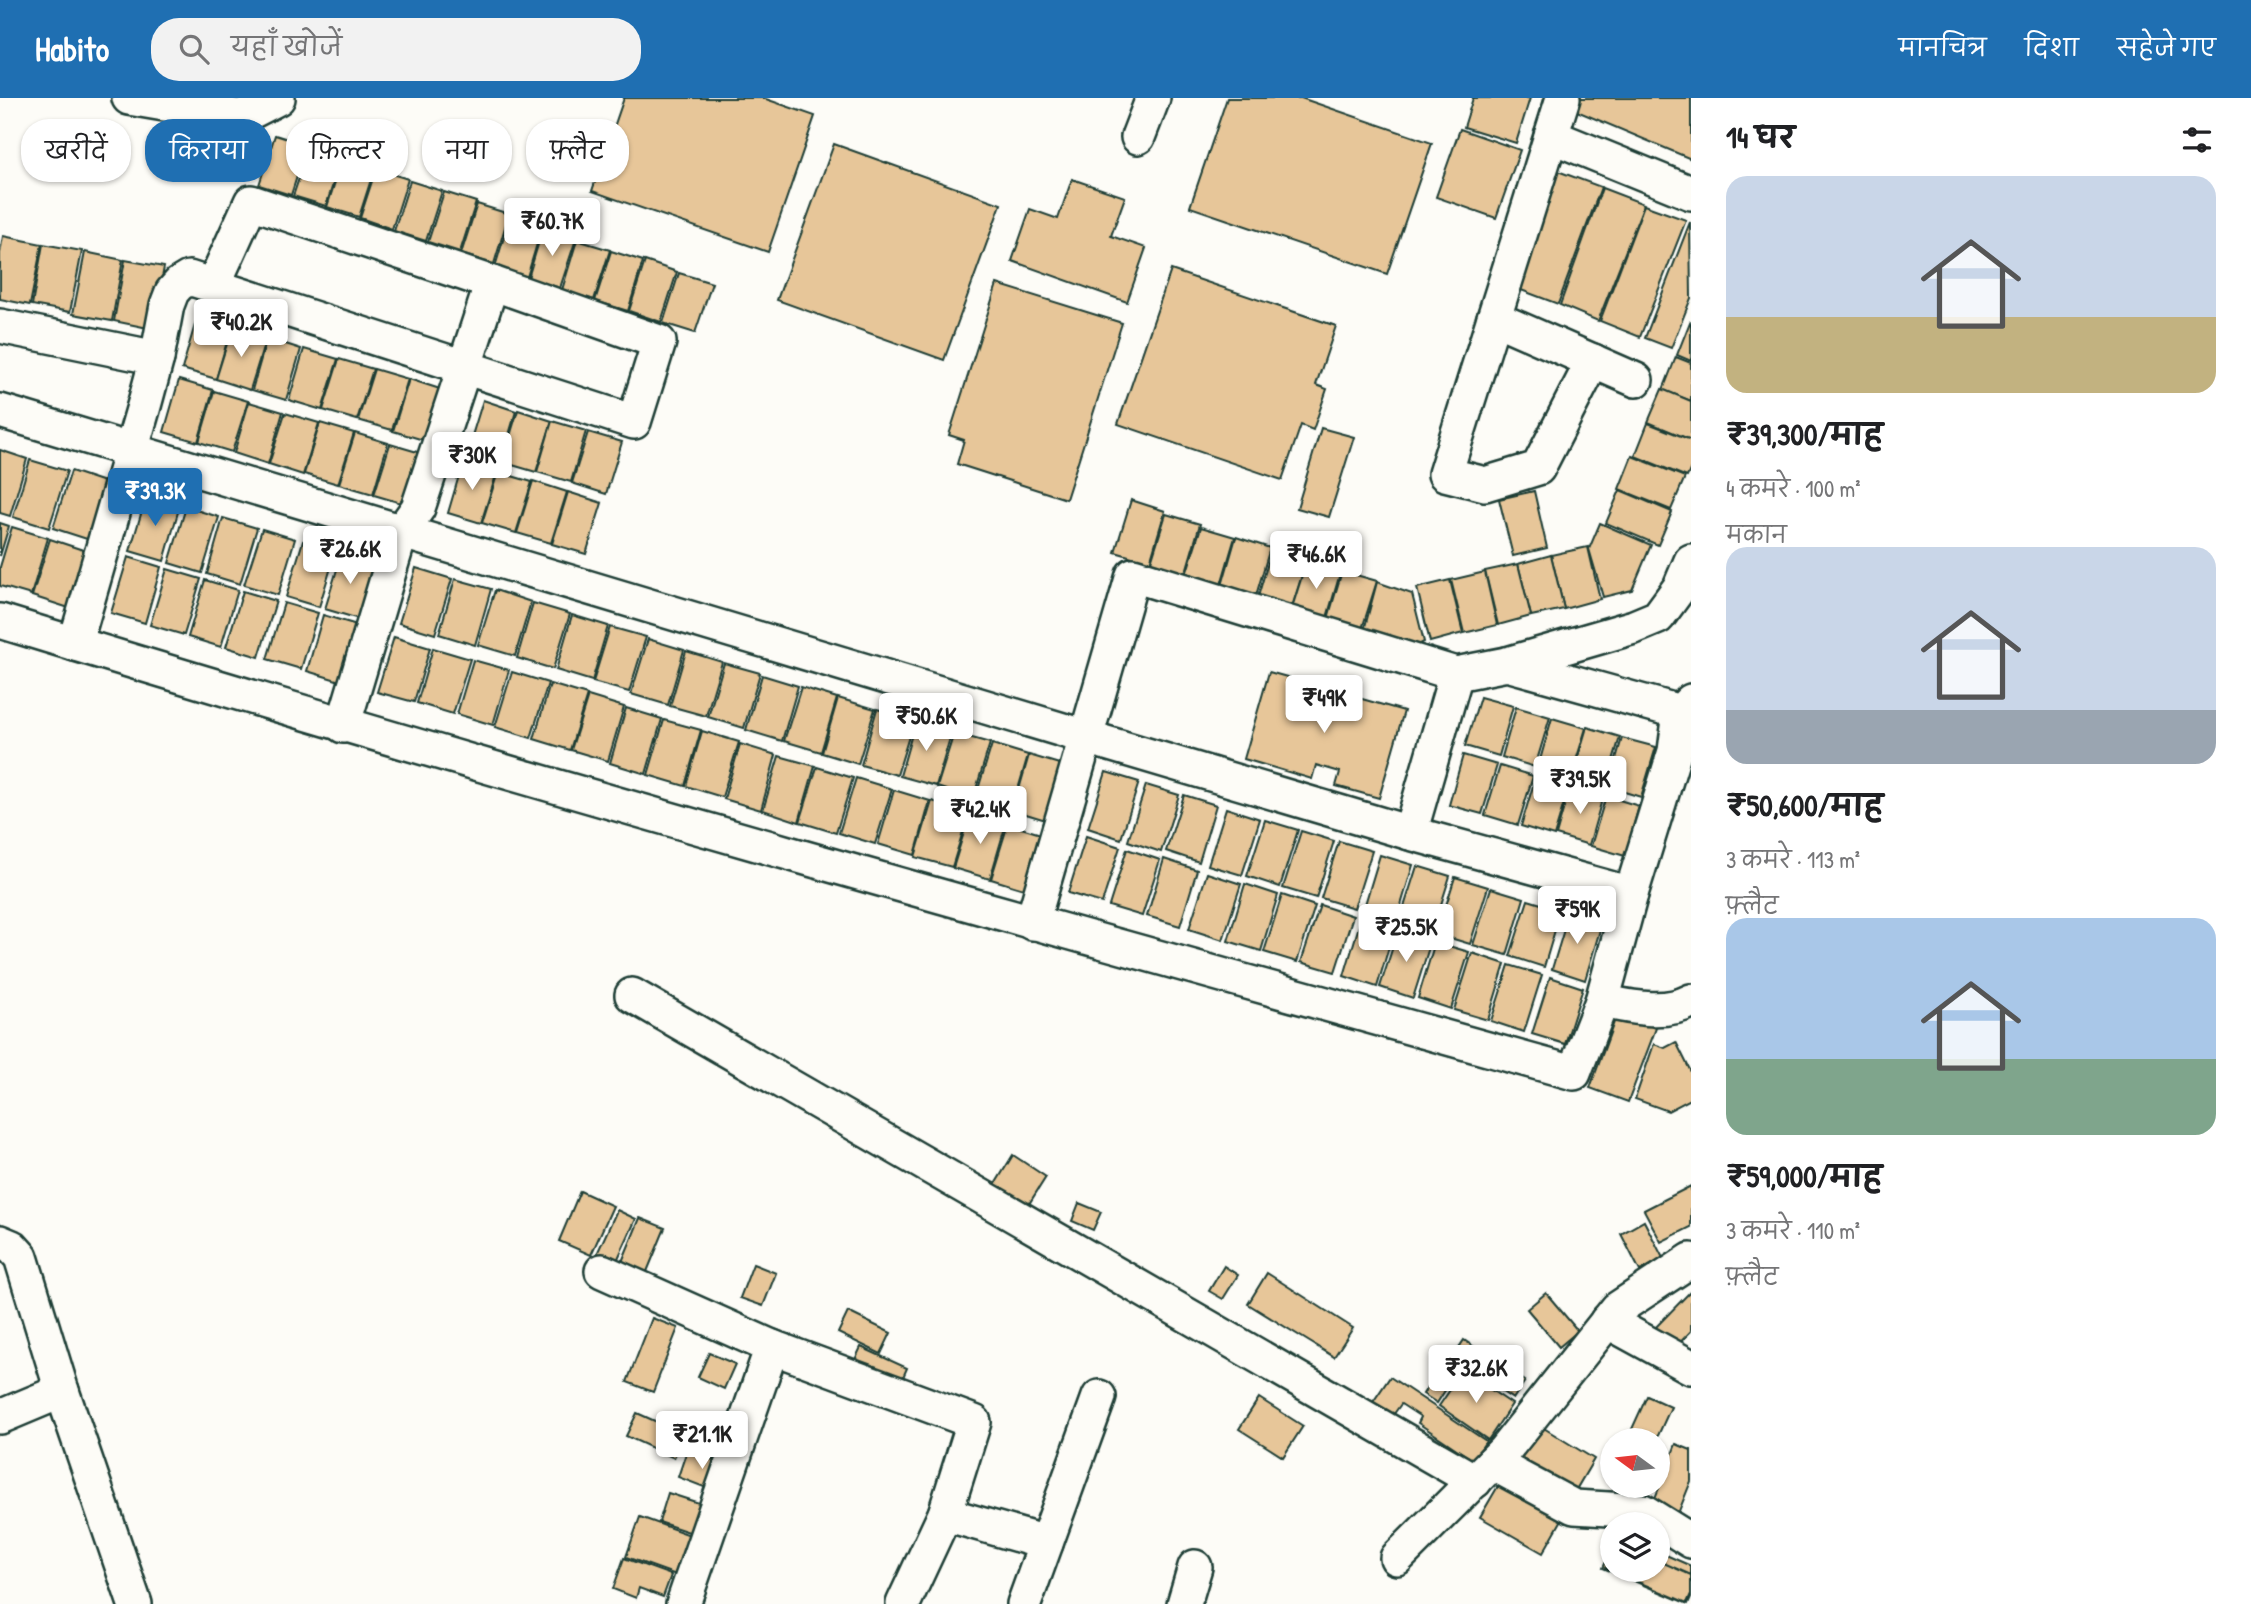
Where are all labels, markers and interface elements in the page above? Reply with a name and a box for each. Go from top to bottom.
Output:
search box [151,18,641,81]
text: Habito [35,27,109,71]
text: यहाँ खोजें [231,29,342,64]
icon: search [175,30,213,68]
text: मानचित्र [1898,31,1987,63]
text: दिशा [2025,31,2079,63]
text: सहेजे गए [2117,31,2216,63]
text: 14 घर [1726,117,1795,157]
chip: खरीदें [21,119,131,182]
chip: किराया [145,119,272,182]
chip: फ़िल्टर [286,119,408,182]
chip: नया [422,119,512,182]
chip: फ़्लैट [526,119,629,182]
icon: filters [2178,121,2216,159]
pin: ₹60.7K [495,198,609,258]
text: ₹60.7K [520,205,584,236]
icon: home [1908,221,2034,347]
pin: ₹40.2K [184,300,298,359]
text: ₹40.2K [210,306,272,337]
text: ₹39,300/माह [1726,414,1883,454]
pin: ₹30K [431,432,513,492]
text: ₹30K [448,439,496,470]
pin: ₹39.3K [98,468,212,528]
text: 4 कमरे · 100 m² [1726,473,1860,504]
text: ₹39.3K [124,475,186,506]
text: मकान [1726,519,1787,550]
pin: ₹26.6K [293,526,407,586]
pin: ₹46.6K [1259,532,1373,591]
text: ₹26.6K [319,533,381,564]
text: ₹46.6K [1286,538,1346,569]
icon: home [1908,592,2034,718]
pin: ₹49K [1283,676,1365,735]
text: ₹49K [1302,682,1346,713]
pin: ₹50.6K [869,694,983,753]
text: ₹50.6K [895,700,957,731]
pin: ₹39.5K [1523,756,1637,816]
text: ₹39.5K [1549,763,1611,794]
text: ₹50,600/माह [1726,785,1883,825]
pin: ₹42.4K [923,786,1037,846]
text: ₹42.4K [950,793,1010,824]
text: 3 कमरे · 113 m² [1726,844,1860,875]
pin: ₹59K [1536,886,1618,946]
text: फ़्लैट [1726,890,1778,921]
text: ₹59K [1554,893,1600,924]
pin: ₹25.5K [1349,904,1463,964]
text: ₹25.5K [1375,911,1437,942]
icon: home [1908,963,2034,1089]
text: ₹59,000/माह [1726,1156,1882,1196]
text: 3 कमरे · 110 m² [1726,1215,1860,1246]
text: फ़्लैट [1726,1261,1778,1292]
pin: ₹32.6K [1419,1346,1533,1405]
text: ₹32.6K [1445,1352,1507,1383]
pin: ₹21.1K [645,1412,759,1471]
text: ₹21.1K [672,1418,732,1449]
north arrow [1600,1428,1670,1498]
map controls [1600,1428,1670,1582]
button: layers [1600,1512,1670,1582]

